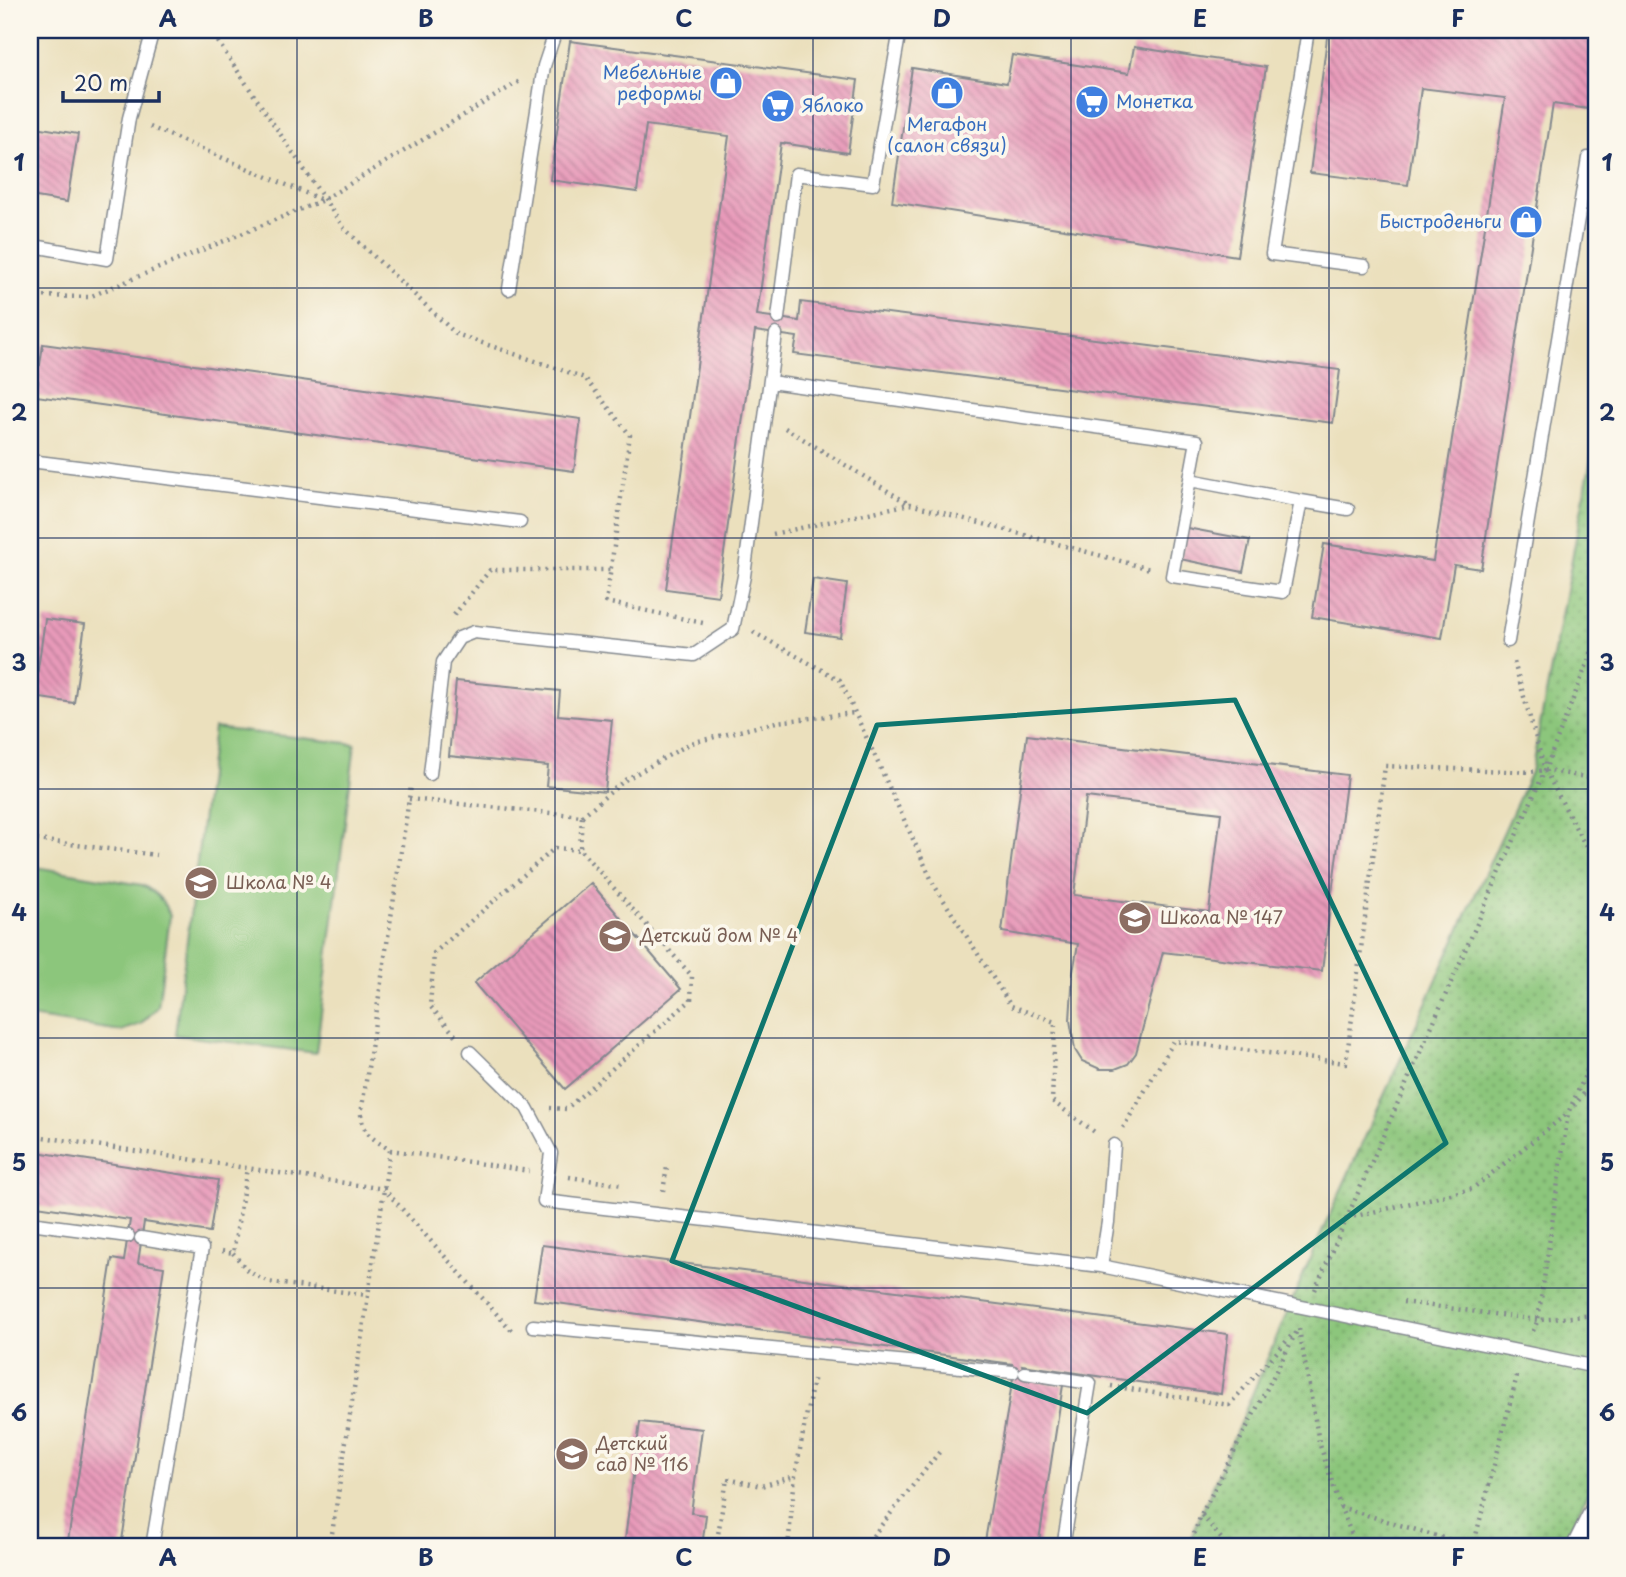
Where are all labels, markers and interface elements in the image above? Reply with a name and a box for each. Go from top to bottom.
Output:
text: A [159,0,177,35]
text: B [418,0,434,35]
text: C [675,0,693,35]
text: D [933,0,951,35]
text: E [1193,0,1207,35]
text: F [1451,0,1465,35]
place label: Мебельные реформы [603,58,702,106]
scale bar [63,60,159,104]
shop icon: Мебельные реформы [707,64,745,102]
text: 20 m [74,66,128,98]
shop icon: Мегафон (салон связи) [928,74,966,112]
supermarket icon: Монетка [1073,83,1111,121]
supermarket icon: Яблоко [759,87,797,125]
place label: Монетка [1116,87,1194,114]
place label: Яблоко [802,91,864,118]
place label: Мегафон (салон связи) [887,110,1007,158]
text: 1 [14,144,25,179]
text: 1 [1602,144,1613,179]
shop icon: Быстроденьги [1507,203,1545,241]
place label: Быстроденьги [1379,207,1502,234]
text: 2 [11,394,27,429]
text: 2 [1599,394,1615,429]
text: 3 [11,644,27,679]
text: 3 [1599,644,1615,679]
school or university icon: Школа № 4 [182,864,220,902]
place label: Школа № 4 [226,868,332,895]
text: 4 [11,894,27,929]
text: 4 [1599,894,1615,929]
school or university icon: Школа № 147 [1116,899,1154,937]
place label: Школа № 147 [1160,903,1283,930]
school or university icon: Детский дом № 4 [596,917,634,955]
place label: Детский дом № 4 [639,921,798,948]
text: 5 [12,1144,26,1179]
text: 5 [1600,1144,1614,1179]
text: 6 [11,1394,27,1429]
text: 6 [1599,1394,1615,1429]
place label: Детский сад № 116 [595,1429,689,1477]
school or university icon: Детский сад № 116 [553,1435,591,1473]
text: A [159,1539,177,1574]
text: B [418,1539,434,1574]
text: C [675,1539,693,1574]
text: D [933,1539,951,1574]
text: E [1193,1539,1207,1574]
text: F [1451,1539,1465,1574]

